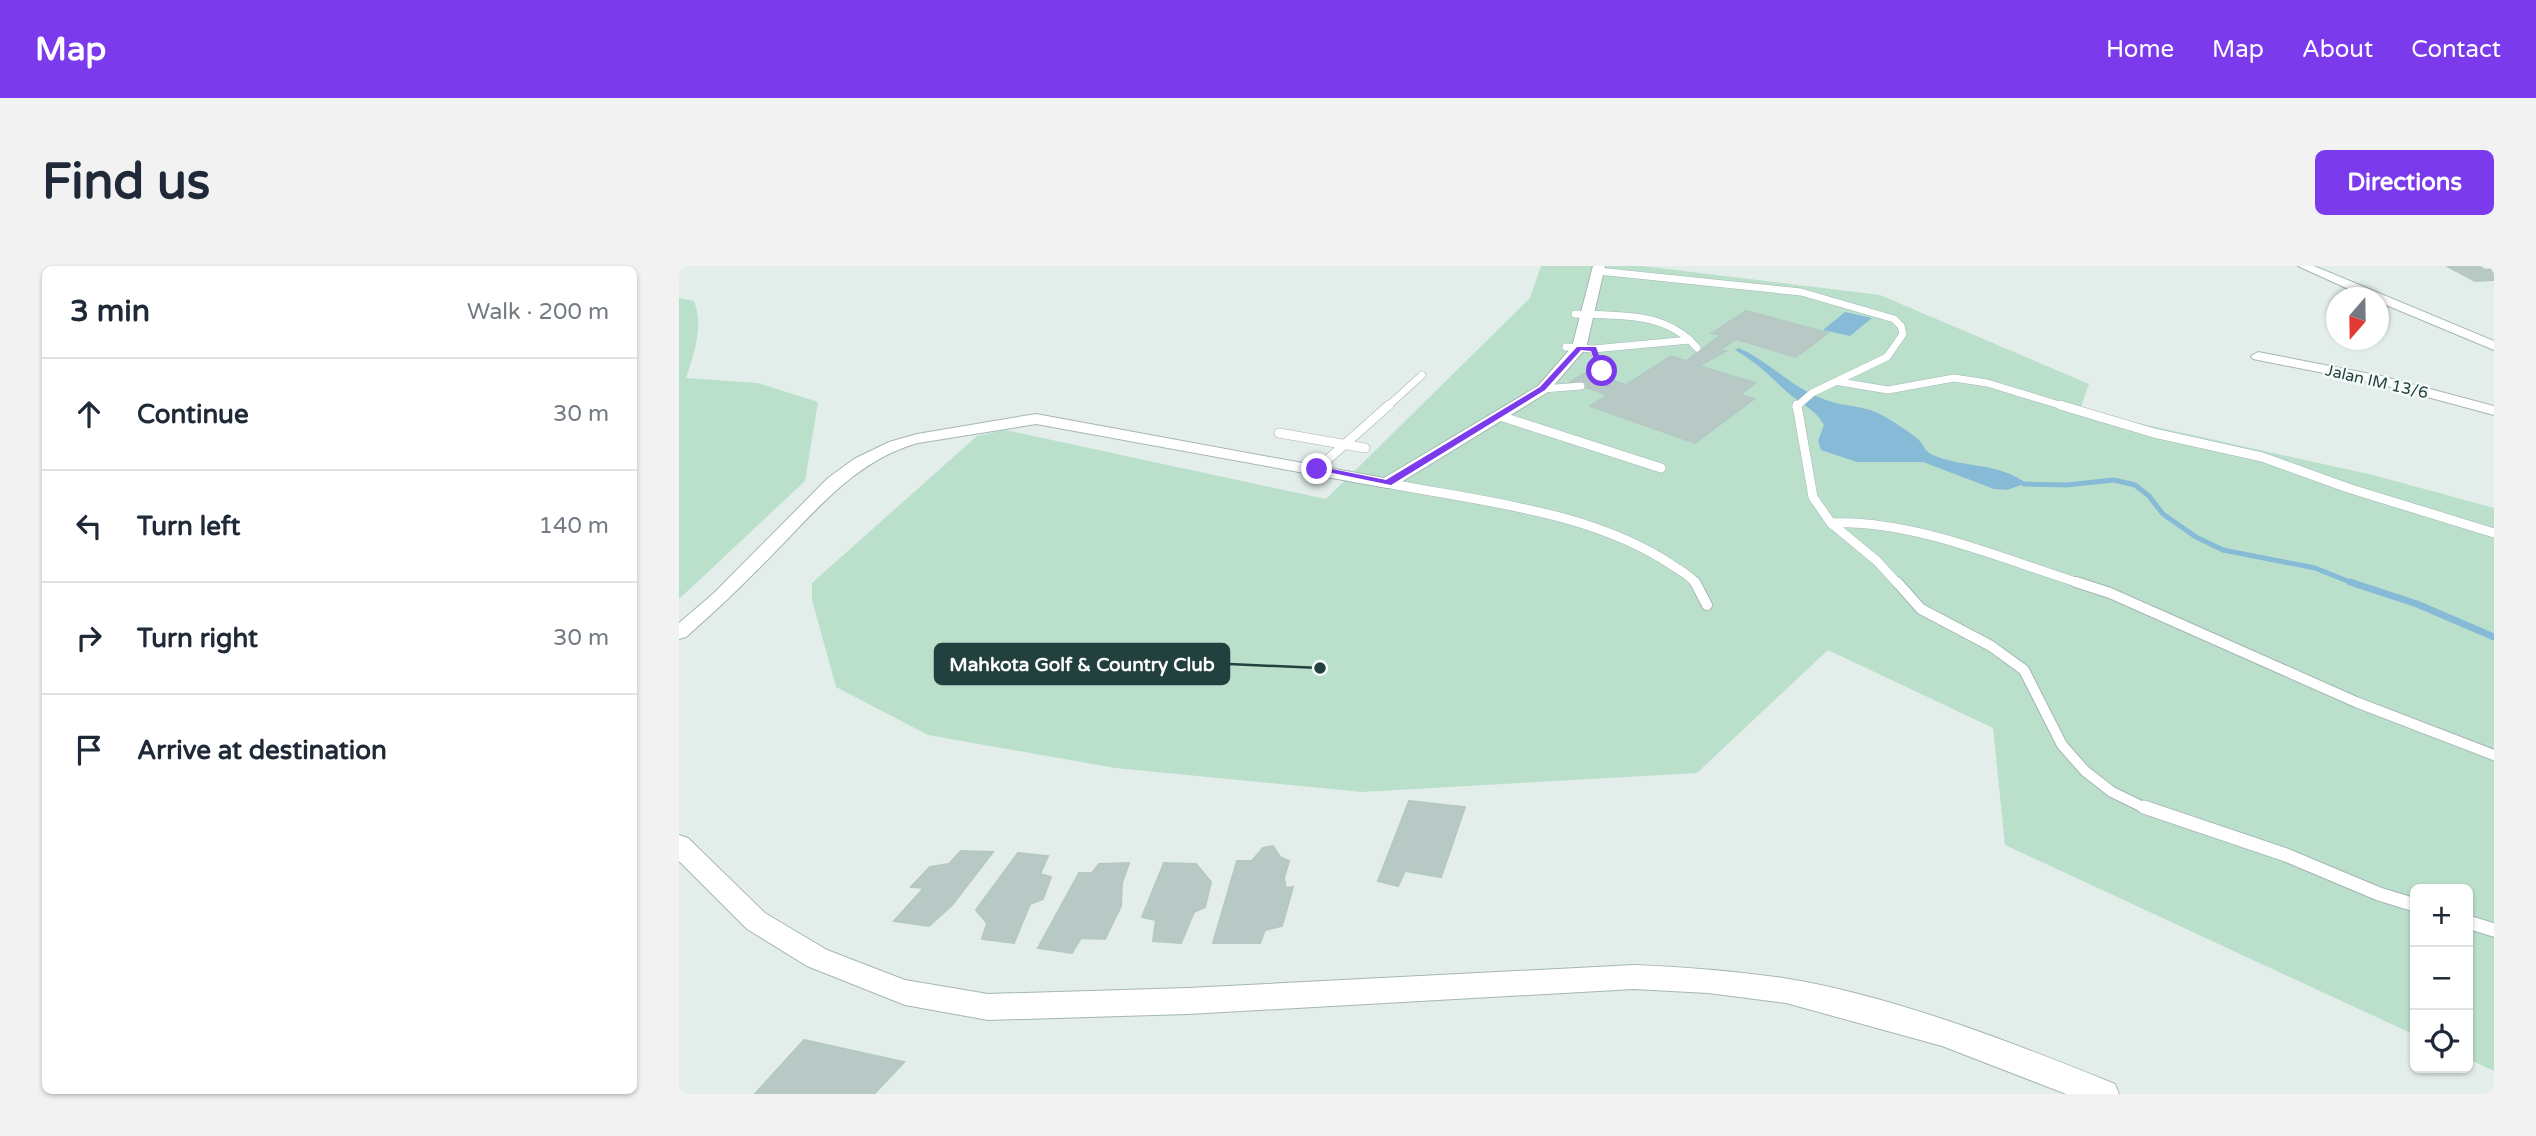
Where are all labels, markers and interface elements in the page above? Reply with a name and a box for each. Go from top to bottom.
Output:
text: Map [35,30,106,69]
text: Home [2106,35,2174,64]
text: Map [2212,35,2264,64]
text: About [2302,35,2373,64]
text: Contact [2411,35,2501,64]
button: Directions [2315,150,2494,215]
text: Find us [42,153,210,212]
north arrow [2326,287,2389,350]
text: 3 min [70,293,150,330]
text: Walk · 200 m [467,298,609,326]
route start [1586,355,1617,386]
street label: Jalan IM 13/6 [2323,360,2430,403]
icon: ahead [70,395,108,433]
text: Continue [137,399,249,430]
text: 30 m [553,400,609,428]
route end [1301,453,1332,484]
icon: left [70,507,108,545]
text: Turn left [137,511,240,542]
text: 140 m [539,512,609,540]
icon: right [70,619,108,657]
text: Turn right [137,623,258,654]
text: 30 m [553,624,609,652]
callout: Mahkota Golf & Country Club [935,644,1229,684]
text: Mahkota Golf & Country Club [949,654,1215,677]
icon: arrive [70,731,108,769]
text: Arrive at destination [137,735,387,766]
map controls [2410,884,2473,1073]
button: + [2410,884,2473,947]
button: − [2410,947,2473,1010]
button: locate [2410,1010,2473,1073]

